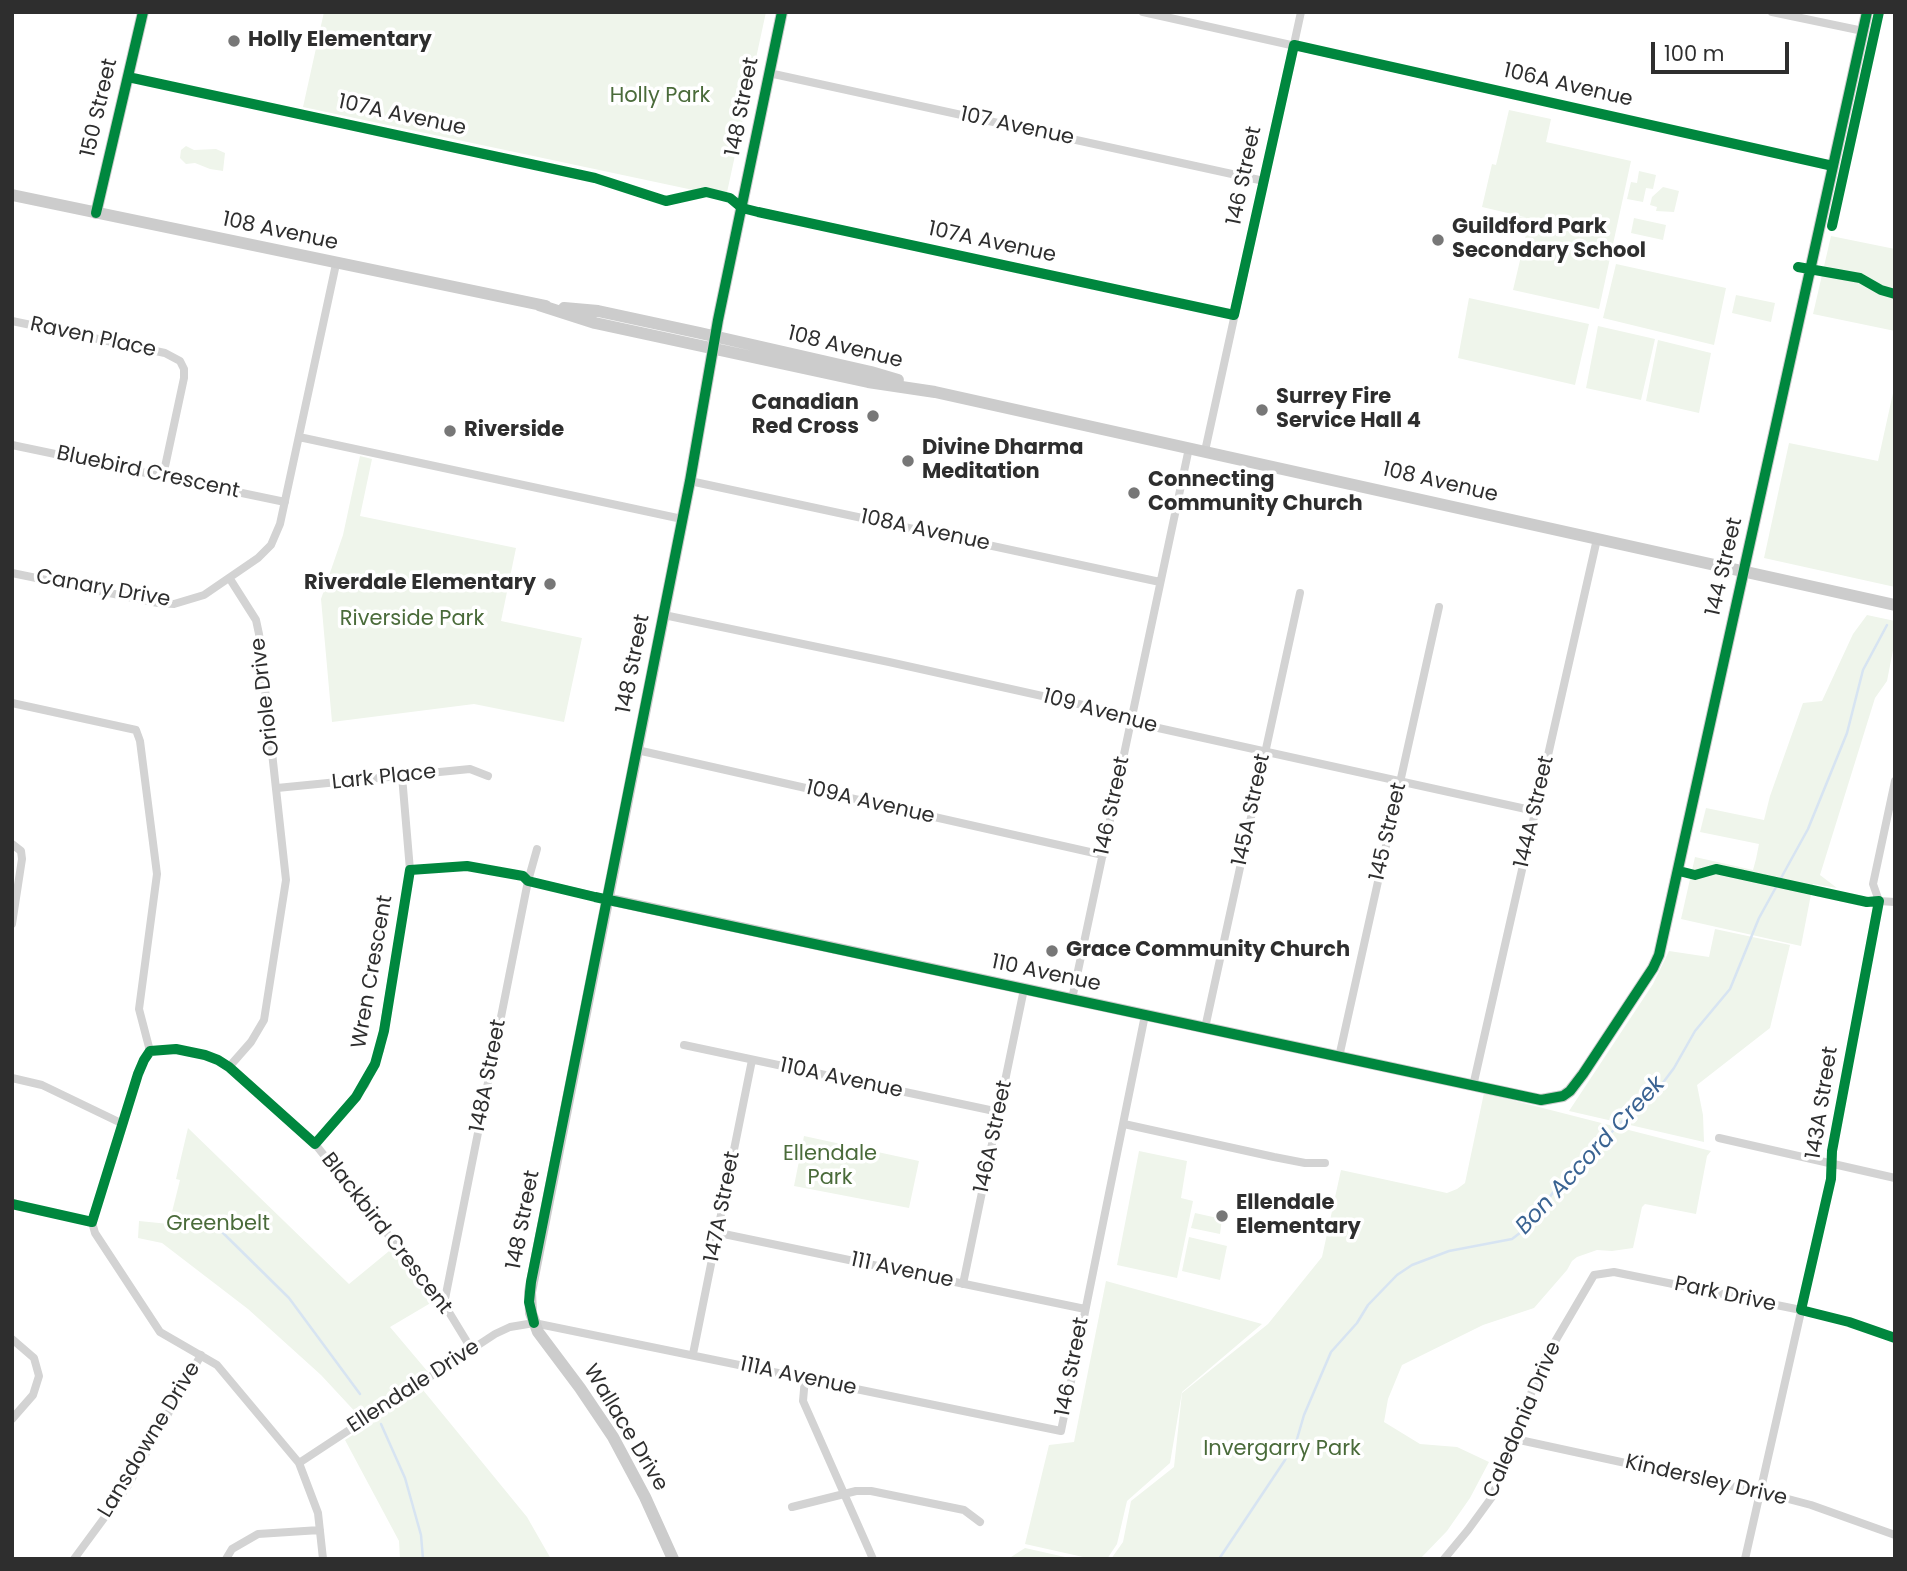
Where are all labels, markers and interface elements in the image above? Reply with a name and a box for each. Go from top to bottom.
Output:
place label: Holly Elementary [248,28,432,54]
scale bar [1655,28,1793,72]
marker: Holly Elementary [226,33,242,49]
text: 100 m [1664,39,1724,68]
street label: 148 Street [721,55,765,159]
street label: 150 Street [76,56,124,160]
street label: 106A Avenue [1501,59,1635,113]
park label: Holly Park [610,84,710,110]
street label: 107A Avenue [336,90,468,142]
street label: 107 Avenue [958,103,1076,151]
street label: 146 Street [1222,124,1268,228]
street label: 108 Avenue [220,207,340,257]
place label: Guildford Park Secondary School [1452,215,1646,265]
street label: 107A Avenue [926,217,1058,269]
marker: Guildford Park Secondary School [1430,232,1446,248]
street label: Raven Place [28,312,158,364]
street label: 108 Avenue [785,322,905,374]
place label: Surrey Fire Service Hall 4 [1276,385,1421,435]
place label: Canadian Red Cross [751,391,859,441]
marker: Surrey Fire Service Hall 4 [1254,402,1270,418]
marker: Canadian Red Cross [865,408,881,424]
place label: Riverside [464,418,564,444]
marker: Riverside [442,423,458,439]
place label: Divine Dharma Meditation [922,436,1084,486]
street label: Bluebird Crescent [54,441,242,505]
marker: Divine Dharma Meditation [900,453,916,469]
street label: 108 Avenue [1380,457,1500,509]
place label: Connecting Community Church [1148,468,1363,518]
marker: Connecting Community Church [1126,485,1142,501]
street label: 108A Avenue [858,505,992,557]
street label: 144 Street [1701,515,1749,619]
street label: Canary Drive [34,565,172,613]
place label: Riverdale Elementary [304,571,536,597]
marker: Riverdale Elementary [542,576,558,592]
park label: Riverside Park [340,607,484,633]
street label: 148 Street [612,612,656,716]
street label: Oriole Drive [246,636,286,758]
street label: 109 Avenue [1040,685,1160,739]
street label: 145A Street [1228,751,1276,869]
street label: 144A Street [1510,753,1560,871]
street label: 146 Street [1090,754,1136,858]
street label: Lark Place [331,760,437,796]
street label: 109A Avenue [803,776,937,830]
street label: 145 Street [1365,780,1413,884]
street label: Wren Crescent [347,893,399,1051]
place label: Grace Community Church [1066,938,1350,964]
marker: Grace Community Church [1044,943,1060,959]
street label: 110 Avenue [989,950,1103,998]
street label: 148A Street [466,1017,512,1135]
street label: 143A Street [1802,1045,1844,1161]
street label: 110A Avenue [777,1054,905,1104]
water label: Bon Accord Creek [1511,1071,1671,1241]
street label: 146A Street [970,1078,1018,1196]
park label: Ellendale Park [783,1142,877,1192]
street label: Blackbird Crescent [315,1148,457,1320]
street label: 147A Street [700,1149,746,1265]
street label: 148 Street [502,1168,546,1272]
place label: Ellendale Elementary [1236,1191,1361,1241]
marker: Ellendale Elementary [1214,1208,1230,1224]
park label: Greenbelt [166,1212,270,1238]
street label: 111 Avenue [848,1248,956,1294]
street label: Park Drive [1672,1272,1778,1318]
street label: 146 Street [1051,1315,1095,1419]
street label: Ellendale Drive [343,1335,485,1439]
street label: Caledonia Drive [1479,1338,1567,1502]
street label: 111A Avenue [737,1352,859,1402]
street label: Lansdowne Drive [94,1358,206,1522]
street label: Wallace Drive [577,1360,673,1496]
park label: Invergarry Park [1203,1437,1361,1463]
street label: Kindersley Drive [1623,1450,1789,1512]

